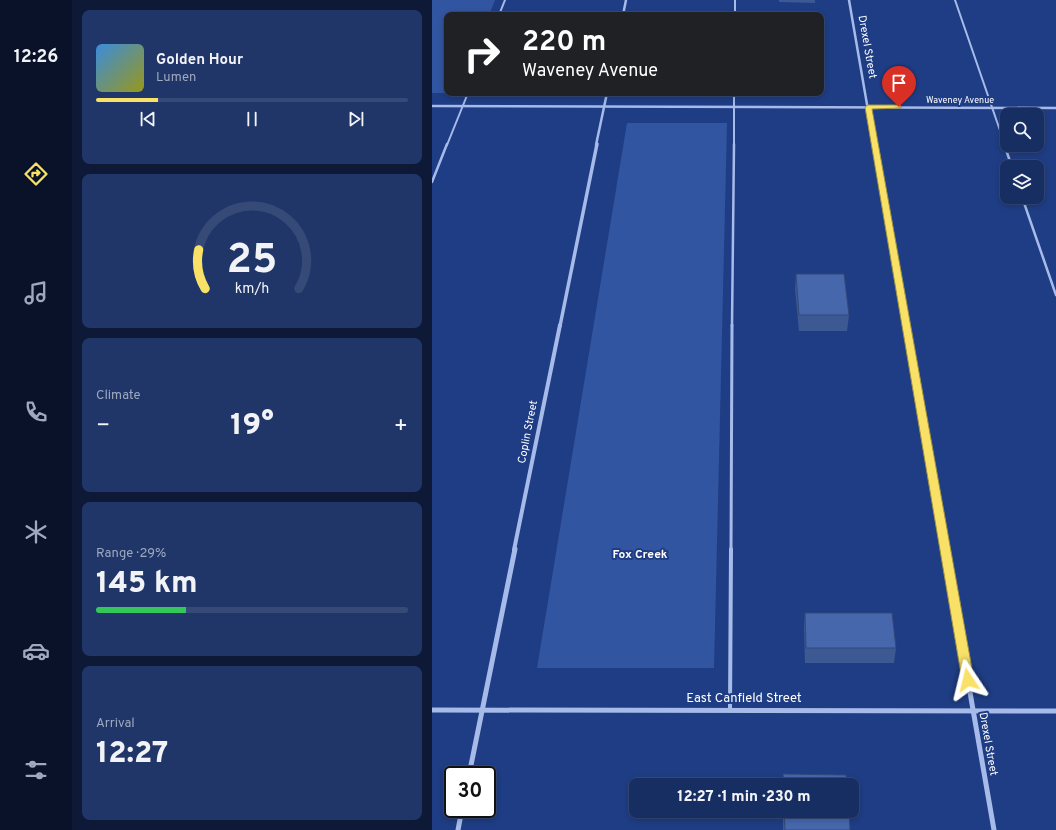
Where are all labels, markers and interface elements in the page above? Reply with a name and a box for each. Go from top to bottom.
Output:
street label: Drexel Street [855,14,879,80]
text: 220 m [522,25,606,61]
icon: right [456,28,508,80]
text: 12:26 [14,46,58,69]
text: Golden Hour [156,51,243,70]
text: Waveney Avenue [522,60,658,83]
pin [882,66,916,107]
text: Lumen [156,70,196,86]
icon: arrive [888,72,910,94]
street label: Waveney Avenue [926,95,994,106]
icon: previous [137,108,159,130]
icon: pause [241,108,263,130]
icon: next [345,108,367,130]
map controls [1000,108,1044,204]
button: search [1000,108,1044,152]
icon: directions [22,160,50,188]
button: layers [1000,160,1044,204]
text: 25 [227,235,277,288]
icon: music [22,279,50,307]
text: km/h [235,280,269,298]
text: Climate [96,388,141,404]
icon: phone [22,398,50,426]
street label: Coplin Street [515,399,541,465]
text: 19° [230,408,274,445]
text: − [96,413,110,440]
text: + [394,413,408,440]
icon: climate [22,518,50,546]
text: Range · 29% [96,546,166,562]
district label: Fox Creek [612,547,668,563]
text: 145 km [96,566,198,603]
icon: car [22,637,50,665]
position arrow [947,659,989,701]
street label: East Canfield Street [686,691,802,707]
street label: Drexel Street [976,711,1000,777]
text: Arrival [96,716,135,732]
text: 12:27 [96,736,168,773]
icon: filters [22,756,50,784]
speed limit sign: 30 [444,766,496,818]
text: 12:27 · 1 min · 230 m [677,788,811,807]

